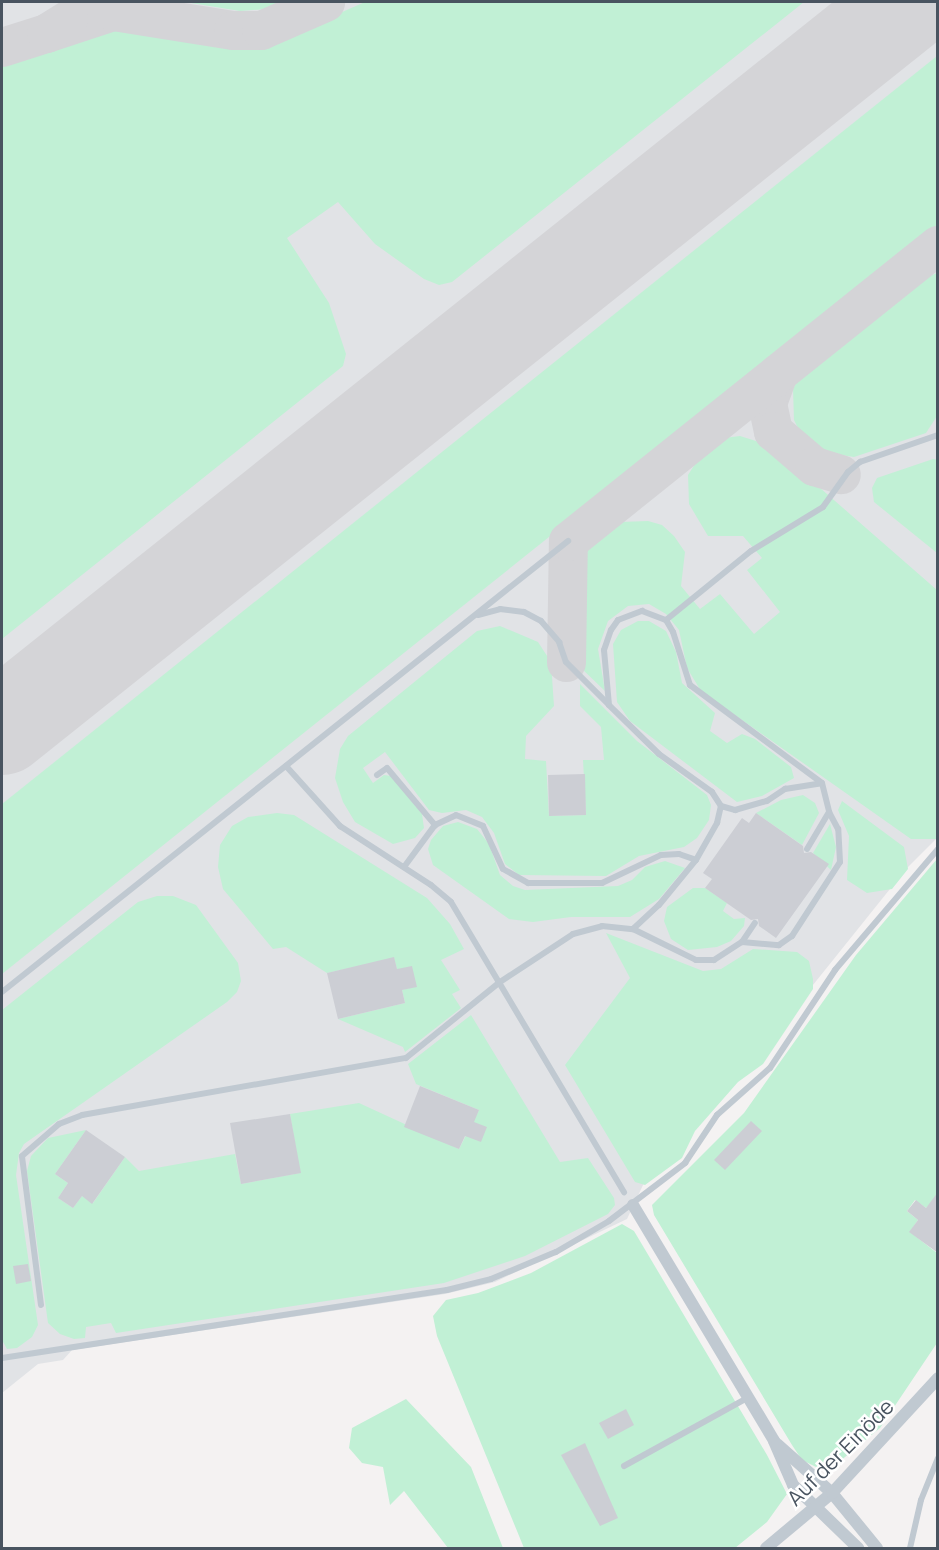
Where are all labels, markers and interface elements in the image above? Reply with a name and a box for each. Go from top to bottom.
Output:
street label: Auf der Einöde [781,1393,899,1511]

